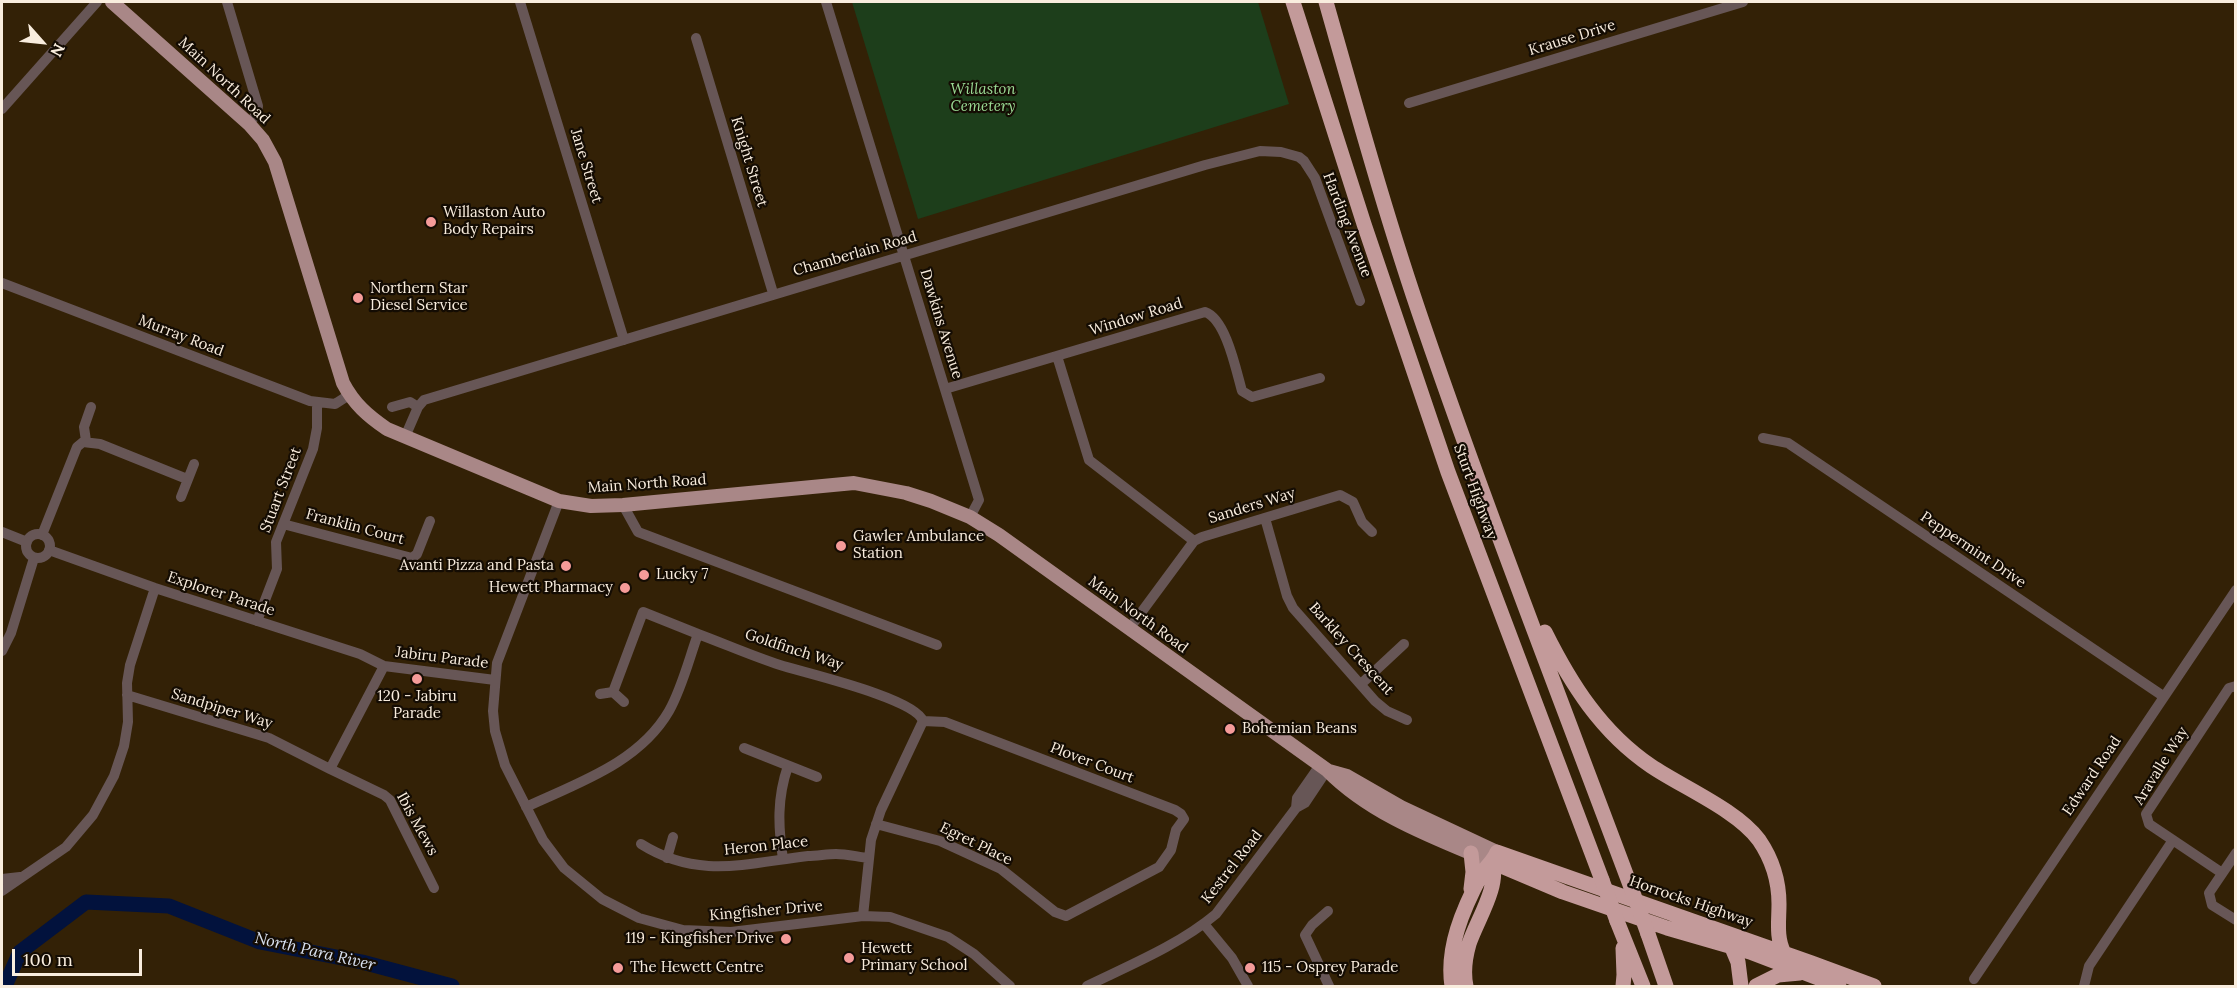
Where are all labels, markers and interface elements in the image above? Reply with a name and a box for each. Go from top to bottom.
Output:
north arrow [12,12,72,72]
street label: Krause Drive [1526,16,1618,60]
street label: Main North Road [174,34,274,128]
text: N [46,40,70,60]
park label: Willaston Cemetery [950,81,1016,116]
street label: Knight Street [727,115,771,209]
street label: Jane Street [566,127,606,205]
street label: Harding Avenue [1319,170,1375,280]
place label: Willaston Auto Body Repairs [443,204,545,239]
marker: Willaston Auto Body Repairs [424,215,438,229]
street label: Chamberlain Road [791,228,919,280]
street label: Dawkins Avenue [916,267,966,381]
place label: Northern Star Diesel Service [370,280,468,315]
marker: Northern Star Diesel Service [351,291,365,305]
street label: Window Road [1087,294,1185,340]
street label: Murray Road [136,311,226,361]
street label: Sturt Highway [1449,442,1501,542]
street label: Stuart Street [257,445,305,535]
street label: Main North Road [587,471,707,497]
street label: Sanders Way [1206,484,1298,528]
street label: Franklin Court [304,505,406,549]
street label: Peppermint Drive [1917,508,2029,592]
place label: Gawler Ambulance Station [853,528,984,563]
marker: Gawler Ambulance Station [834,539,848,553]
place label: Avanti Pizza and Pasta [400,557,554,575]
marker: Avanti Pizza and Pasta [559,559,573,573]
place label: Lucky 7 [656,566,708,584]
street label: Explorer Parade [165,568,277,620]
marker: Lucky 7 [637,568,651,582]
street label: Main North Road [1085,573,1191,657]
place label: Hewett Pharmacy [489,579,613,597]
marker: Hewett Pharmacy [618,581,632,595]
street label: Barkley Crescent [1305,599,1397,699]
street label: Goldfinch Way [743,626,845,674]
street label: Jabiru Parade [395,643,489,673]
marker: 120 - Jabiru Parade [410,672,424,686]
street label: Sandpiper Way [169,685,275,733]
place label: 120 - Jabiru Parade [377,688,457,723]
place label: Bohemian Beans [1242,720,1357,738]
marker: Bohemian Beans [1223,722,1237,736]
street label: Aravalle Way [2130,724,2192,808]
street label: Edward Road [2059,733,2125,819]
street label: Plover Court [1047,739,1137,787]
street label: Ibis Mews [392,789,442,859]
street label: Egret Place [937,819,1015,869]
street label: Kestrel Road [1198,827,1266,907]
street label: Heron Place [723,833,809,859]
street label: Horrocks Highway [1627,872,1755,932]
street label: Kingfisher Drive [709,897,823,925]
water label: North Para River [253,929,377,975]
place label: 119 - Kingfisher Drive [625,930,774,948]
marker: 119 - Kingfisher Drive [779,932,793,946]
scale bar [15,937,146,975]
place label: Hewett Primary School [861,940,968,975]
text: 100 m [23,948,73,971]
marker: Hewett Primary School [842,951,856,965]
place label: The Hewett Centre [630,959,764,977]
place label: 115 - Osprey Parade [1262,959,1398,977]
marker: The Hewett Centre [611,961,625,975]
marker: 115 - Osprey Parade [1243,961,1257,975]

